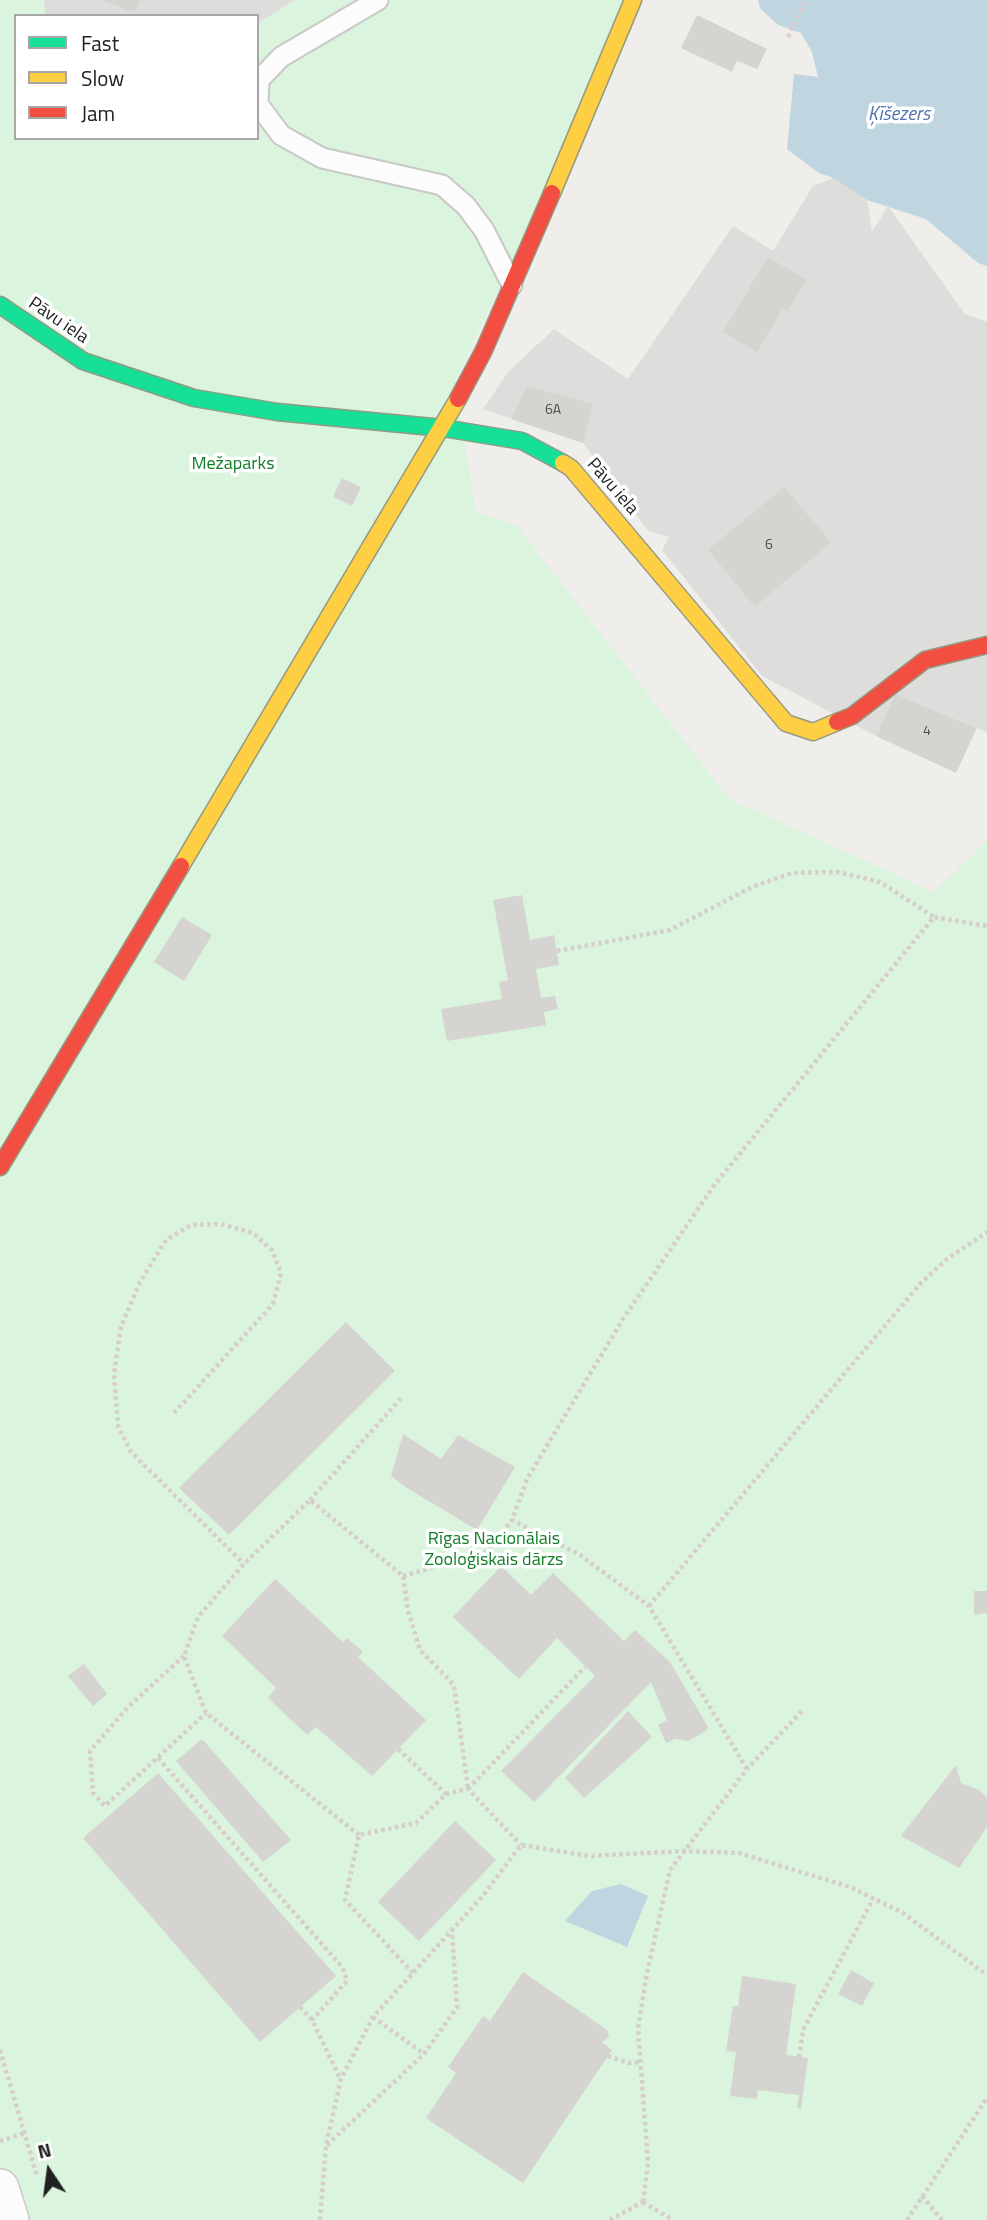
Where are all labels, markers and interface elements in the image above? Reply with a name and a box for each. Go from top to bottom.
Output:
legend [14,14,259,140]
text: Fast [81,27,119,59]
text: Slow [81,62,124,94]
text: Jam [81,97,115,129]
water label: Ķīšezers [868,104,930,126]
street label: Pāvu iela [24,293,92,349]
house number: 6A [545,403,561,419]
park label: Mežaparks [191,454,275,476]
street label: Pāvu iela [582,454,642,520]
house number: 6 [765,538,773,554]
house number: 4 [923,724,931,740]
park label: Rīgas Nacionālais Zooloģiskais dārzs [425,1529,563,1572]
text: N [34,2134,54,2166]
north arrow [14,2136,84,2206]

